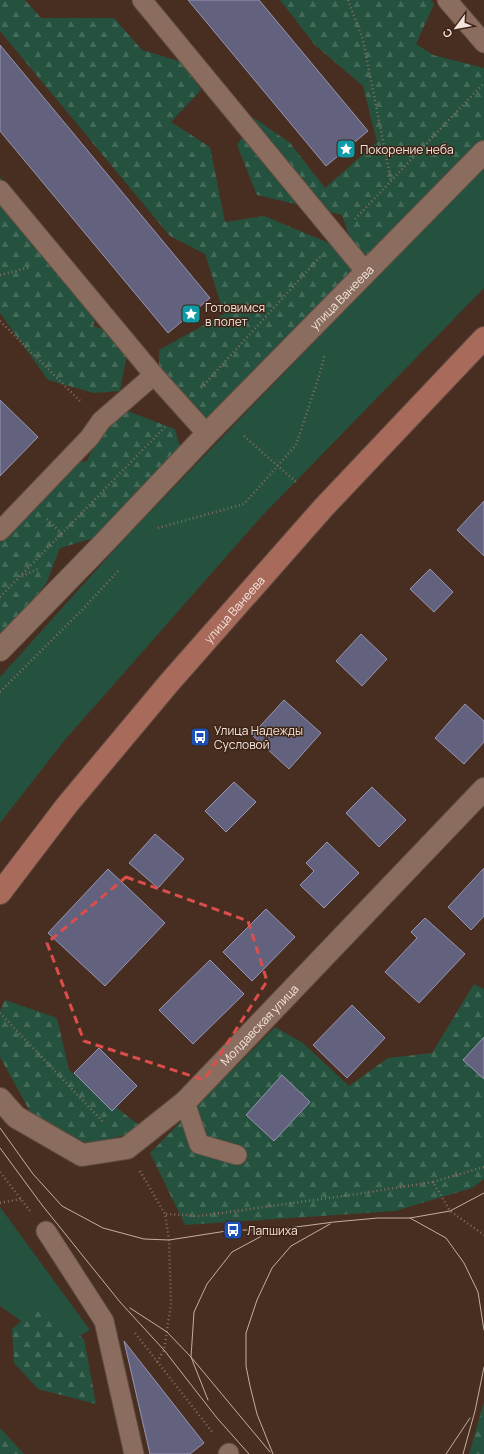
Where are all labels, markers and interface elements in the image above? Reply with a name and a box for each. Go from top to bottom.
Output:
north arrow [436,8,476,48]
text: С [439,26,456,41]
place icon: Покорение неба [335,138,357,160]
place label: Покорение неба [360,141,454,158]
street label: улица Ванеева [306,261,377,333]
place label: Готовимся в полет [205,299,265,330]
place icon: Готовимся в полет [180,303,202,325]
street label: улица Ванеева [200,572,268,647]
place label: Улица Надежды Сусловой [214,722,303,753]
bus stop icon: Улица Надежды Сусловой [189,726,211,748]
street label: Молдавская улица [216,980,302,1069]
bus stop icon: Лапшиха [222,1219,244,1241]
place label: Лапшиха [247,1222,298,1239]

